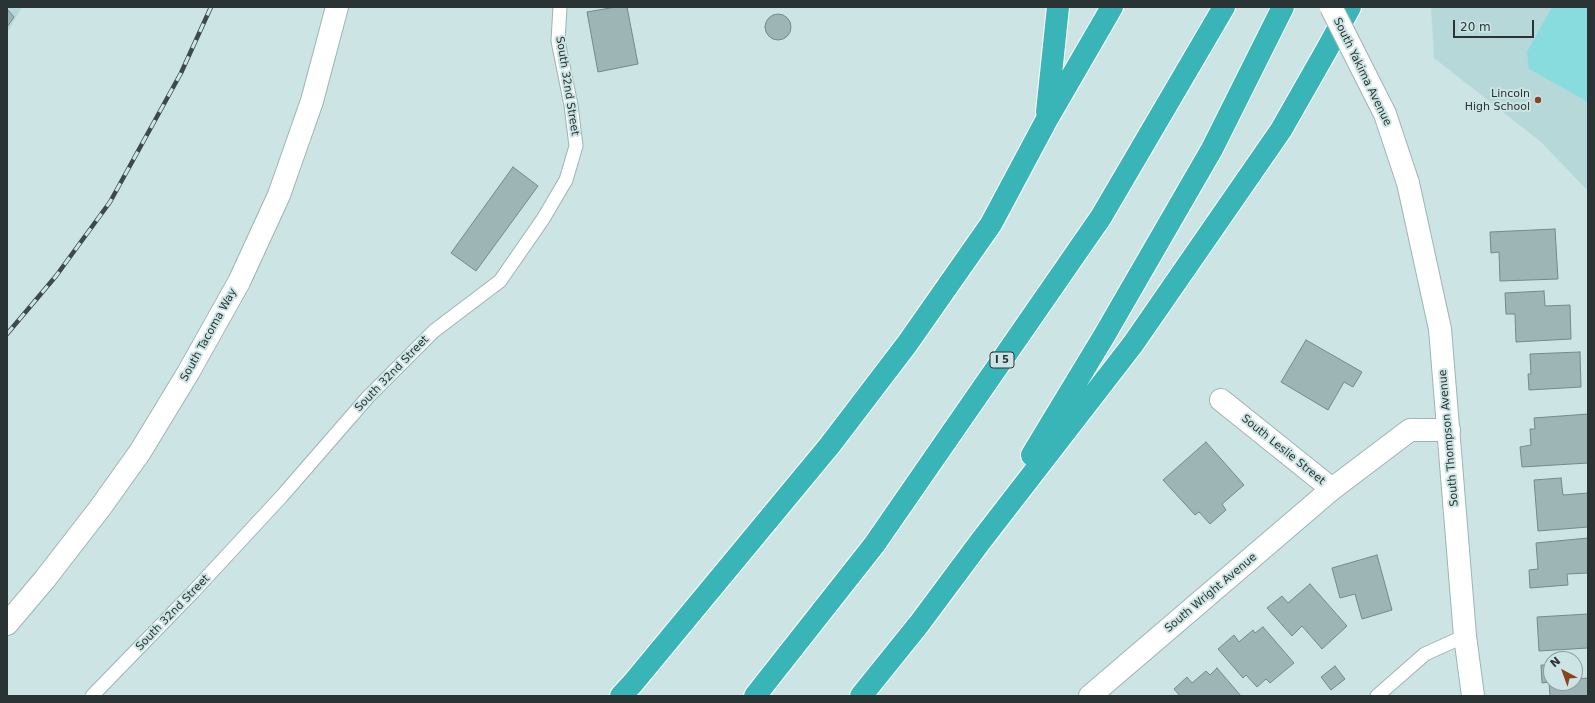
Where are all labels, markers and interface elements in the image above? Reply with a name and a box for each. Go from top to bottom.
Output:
scale bar [1455,12,1536,38]
street label: South Yakima Avenue [1330,16,1394,128]
text: 20 m [1460,20,1491,34]
street label: South 32nd Street [553,35,581,137]
place label: Lincoln High School [1465,87,1530,113]
marker: Lincoln High School [1533,95,1543,105]
street label: South Tacoma Way [178,286,240,384]
street label: South 32nd Street [352,333,432,415]
road number: I 5 [990,352,1014,368]
street label: South Thompson Avenue [1436,369,1462,507]
street label: South Leslie Street [1239,412,1327,488]
street label: South Wright Avenue [1162,551,1260,635]
street label: South 32nd Street [133,572,213,654]
north arrow [1543,651,1583,691]
text: N [1548,654,1563,670]

